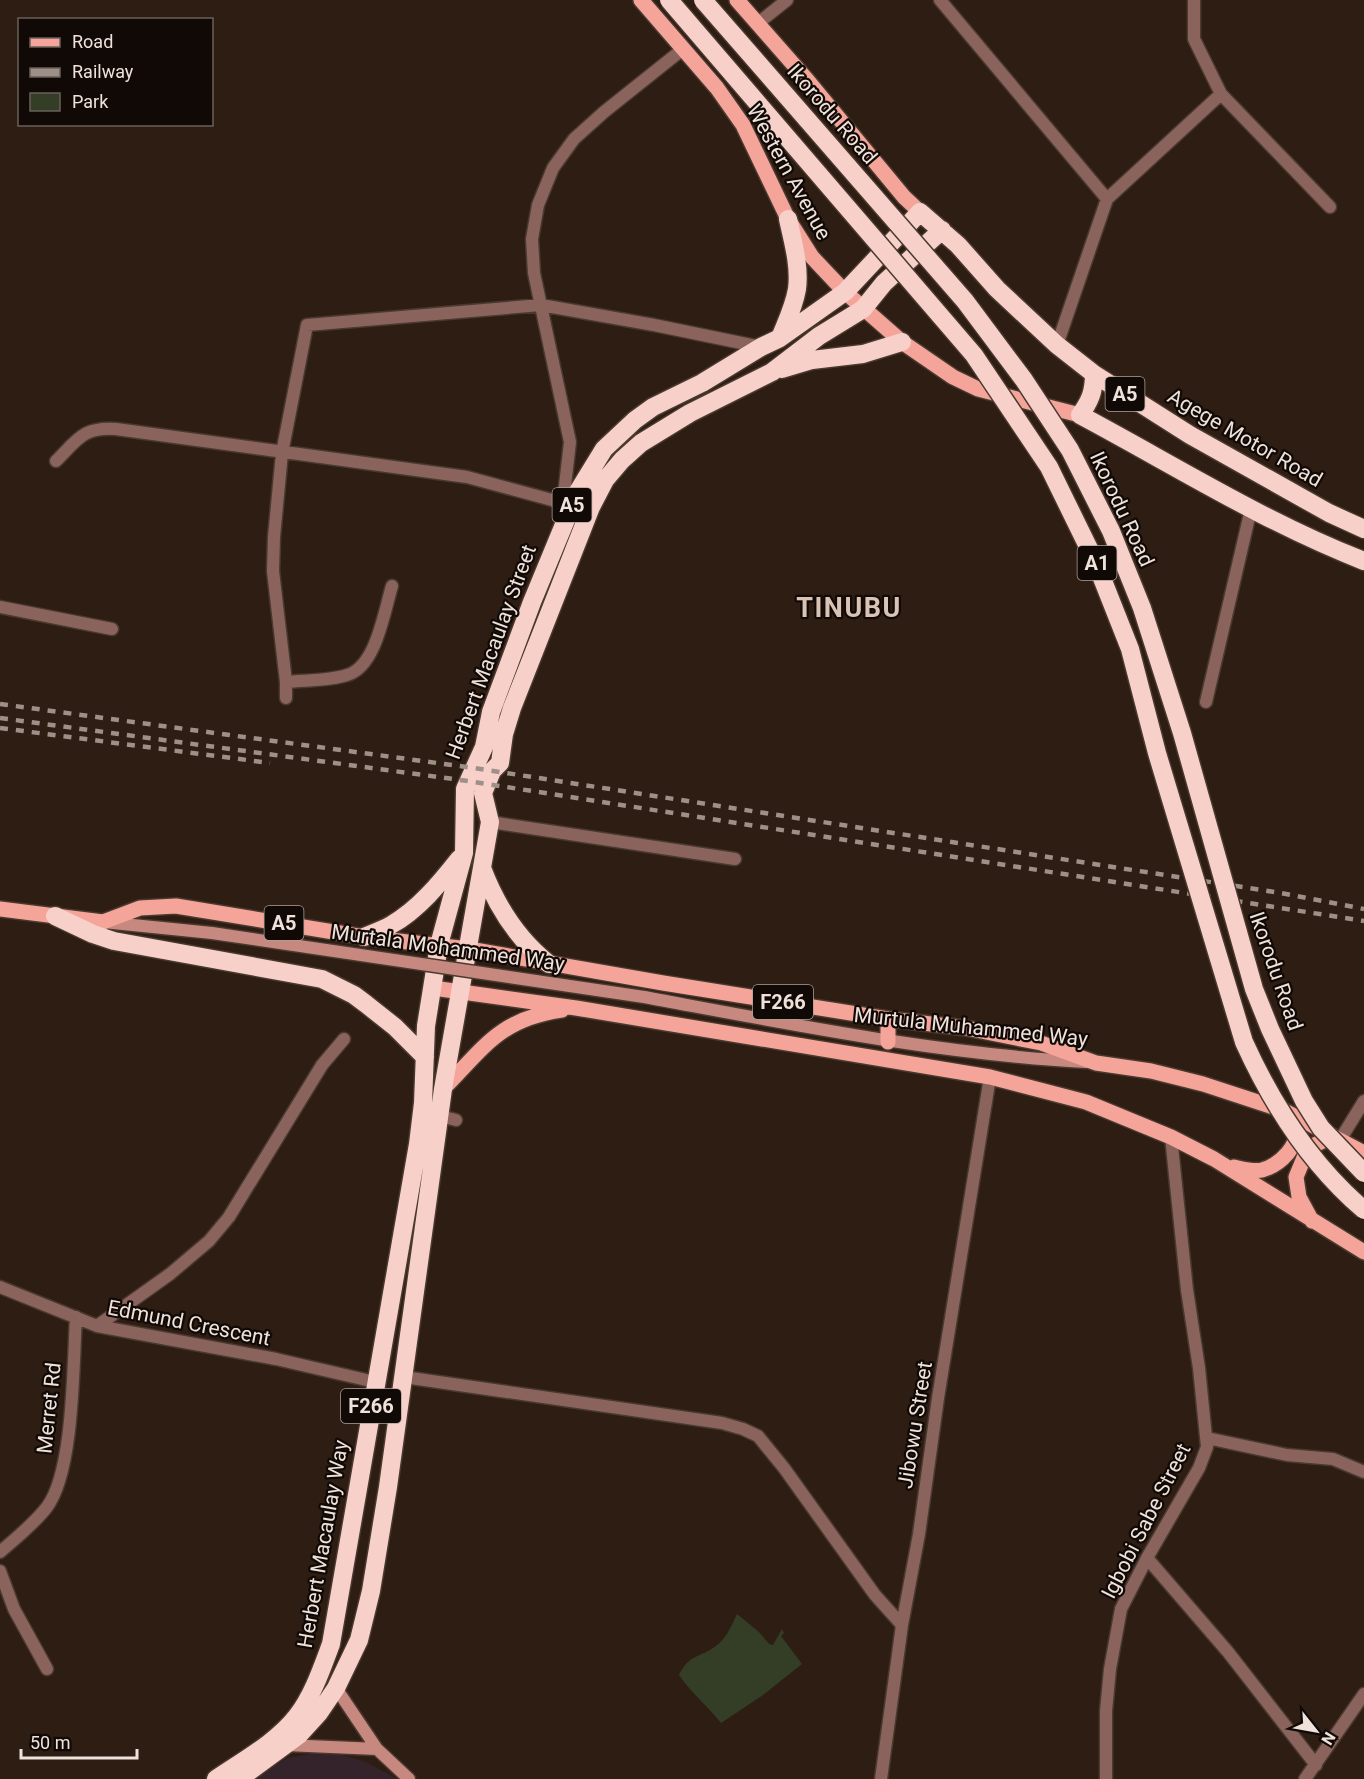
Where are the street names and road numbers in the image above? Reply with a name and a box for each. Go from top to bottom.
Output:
street label: Ikorodu Road [782,59,882,169]
street label: Western Avenue [742,100,836,244]
road number: A5 [1106,377,1144,411]
street label: Agege Motor Road [1164,384,1326,492]
street label: Ikorodu Road [1085,448,1159,570]
road number: A5 [552,488,592,522]
street label: Herbert Macaulay Street [441,541,541,763]
road number: A1 [1078,546,1116,580]
road number: A5 [264,906,304,940]
street label: Ikorodu Road [1244,908,1308,1034]
street label: Murtala Mohammed Way [330,920,566,976]
road number: F266 [753,985,813,1019]
street label: Murtula Muhammed Way [853,1003,1089,1051]
street label: Edmund Crescent [106,1295,273,1351]
street label: Jibowu Street [893,1360,937,1490]
street label: Merret Rd [32,1361,66,1455]
road number: F266 [341,1389,401,1423]
street label: Herbert Macaulay Way [293,1438,353,1650]
street label: Igbobi Sabe Street [1097,1439,1196,1603]

